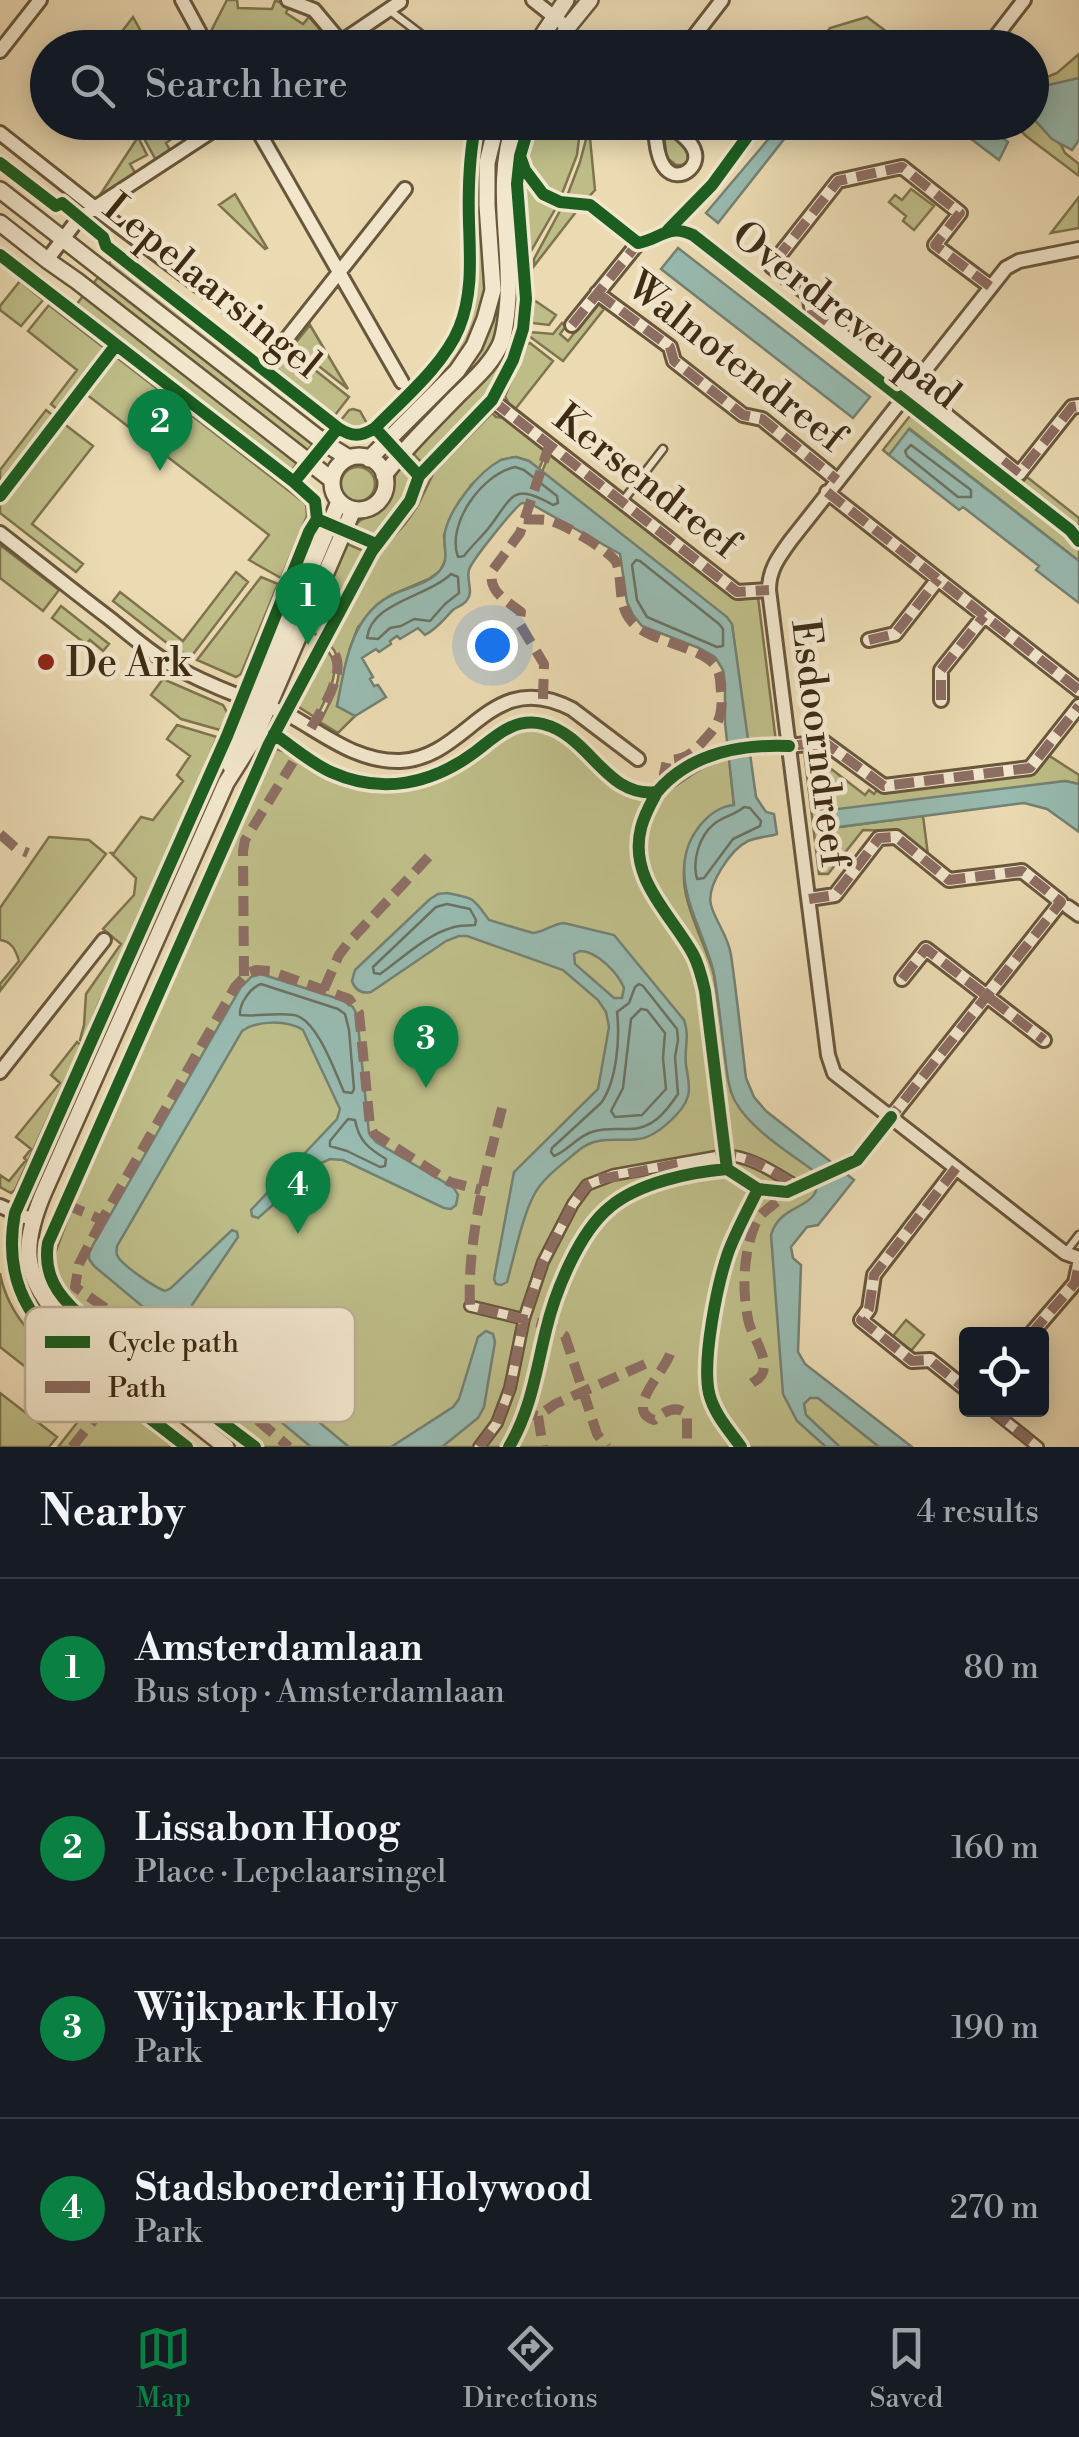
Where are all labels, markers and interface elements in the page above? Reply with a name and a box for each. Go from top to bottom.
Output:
search box [30,30,1049,140]
icon: search [65,58,120,113]
text: Search here [145,62,348,109]
street label: Lepelaarsingel [92,183,331,391]
street label: Overdrevenpad [721,211,970,421]
street label: Walnotendreef [615,260,856,465]
pin: 2 [128,388,192,471]
street label: Kersendreef [543,393,750,571]
pin: 1 [276,562,340,645]
street label: Esdoorndreef [779,617,859,871]
your location [467,620,518,671]
place label: De Ark [66,639,193,689]
marker: De Ark [35,651,57,673]
pin: 3 [394,1006,458,1088]
pin: 4 [266,1152,330,1234]
legend [25,1307,355,1422]
text: Cycle path [108,1326,239,1361]
map controls [959,1327,1049,1417]
button: locate [959,1327,1049,1417]
text: Path [108,1371,167,1406]
text: Nearby [40,1486,185,1539]
text: 4 results [917,1492,1039,1532]
text: Amsterdamlaan [135,1625,423,1672]
text: 1 [65,1648,80,1688]
text: 80 m [964,1648,1039,1688]
text: Bus stop · Amsterdamlaan [135,1672,505,1712]
text: Lissabon Hoog [135,1805,400,1852]
text: 2 [62,1828,83,1868]
text: 160 m [951,1828,1039,1868]
text: Place · Lepelaarsingel [135,1852,447,1892]
text: Wijkpark Holy [135,1985,398,2032]
text: 3 [63,2008,82,2048]
text: 190 m [951,2008,1039,2048]
text: Park [135,2032,202,2072]
text: Stadsboerderij Holywood [135,2165,593,2212]
text: 4 [62,2188,83,2228]
text: 270 m [950,2188,1039,2228]
text: Park [135,2212,202,2252]
tab: Map [136,2321,191,2416]
tab: Directions [463,2321,598,2416]
tab: Saved [870,2321,943,2416]

